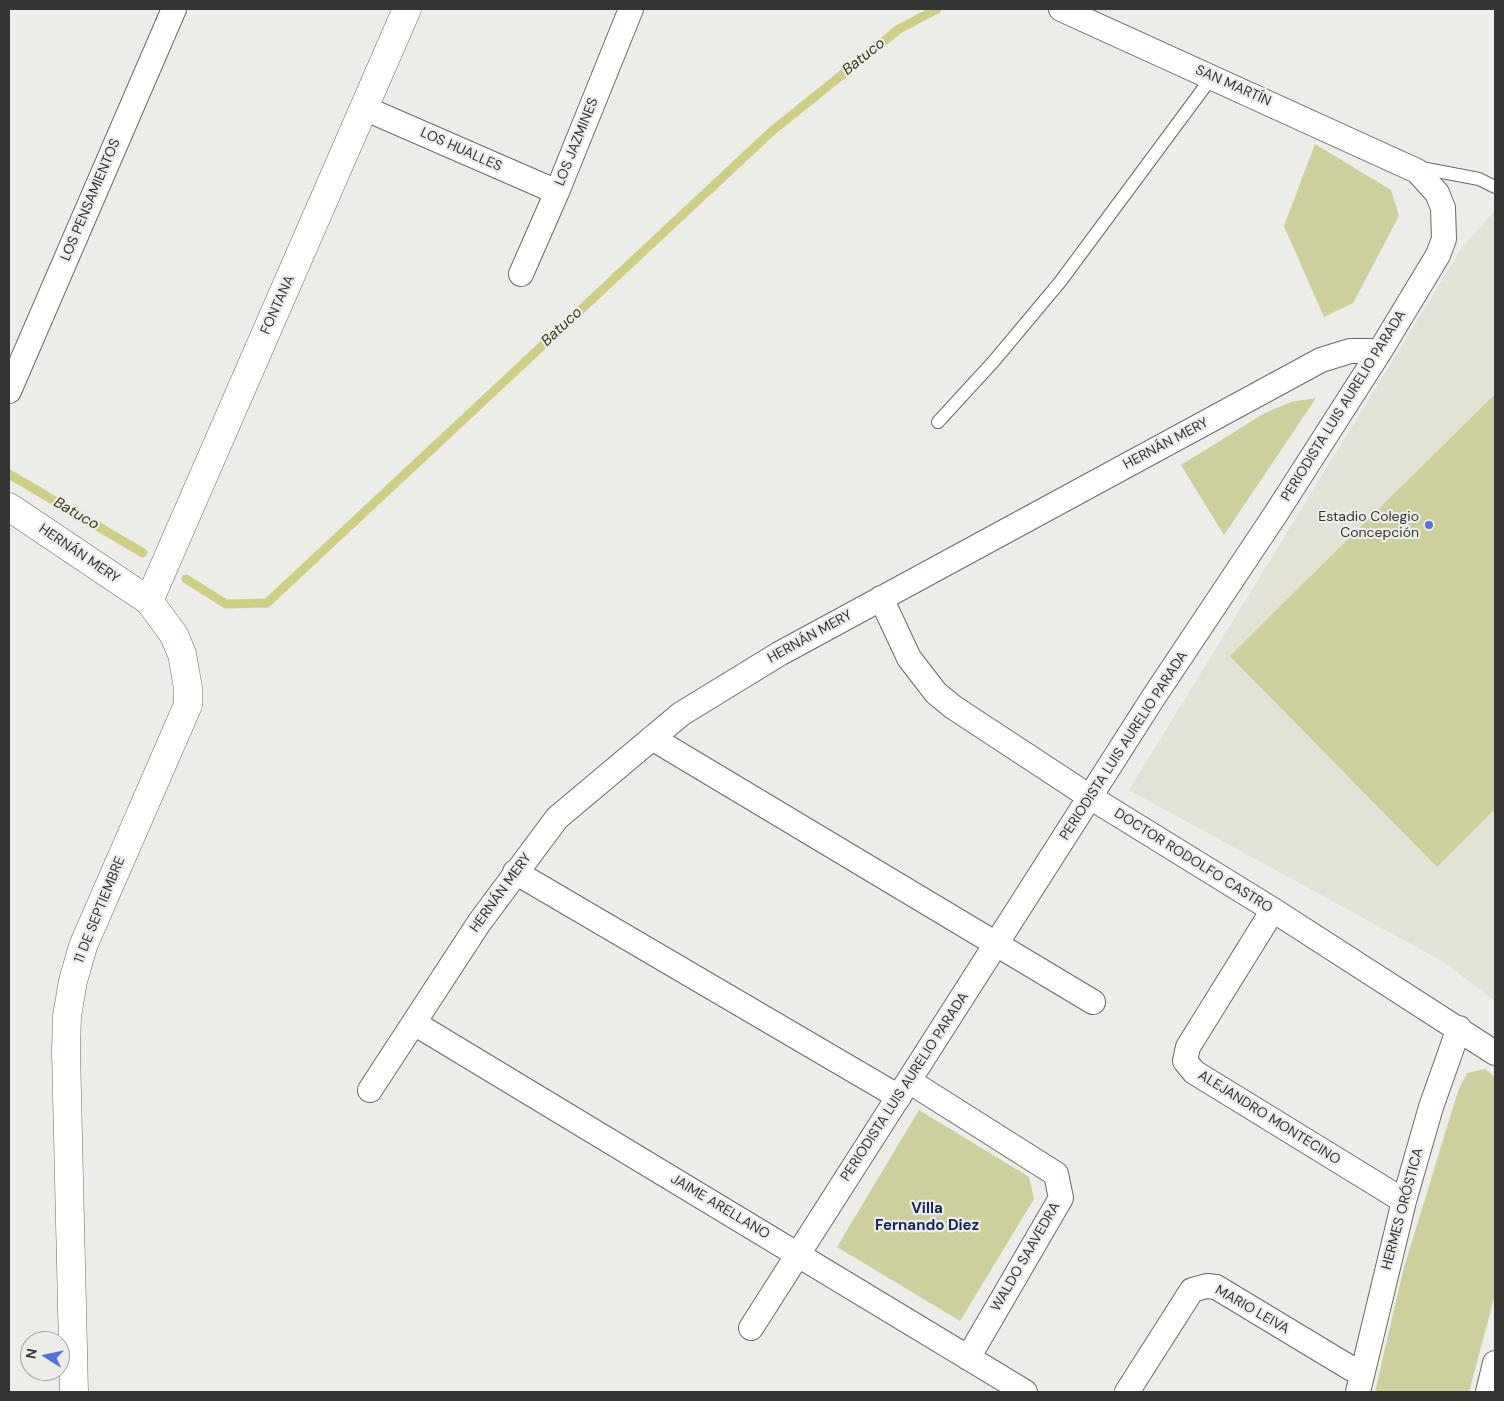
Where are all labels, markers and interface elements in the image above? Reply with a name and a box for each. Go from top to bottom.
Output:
water label: Batuco [839,34,889,80]
street label: SAN MARTÍN [1193,62,1273,110]
street label: LOS JAZMINES [552,96,602,188]
street label: LOS HUALLES [418,125,504,175]
street label: LOS PENSAMIENTOS [58,136,124,264]
street label: FONTANA [258,273,298,337]
water label: Batuco [538,304,586,350]
street label: PERIODISTA LUIS AURELIO PARADA [1278,308,1410,504]
street label: HERNÁN MERY [1121,415,1211,473]
water label: Batuco [50,494,102,534]
place label: Estadio Colegio Concepción [1318,509,1419,542]
marker: Estadio Colegio Concepción [1423,519,1435,531]
street label: HERNÁN MERY [35,521,123,587]
street label: HERNÁN MERY [765,607,855,667]
street label: PERIODISTA LUIS AURELIO PARADA [1057,648,1191,844]
street label: DOCTOR RODOLFO CASTRO [1111,805,1275,917]
street label: HERNÁN MERY [467,850,535,936]
street label: 11 DE SEPTIEMBRE [71,854,129,966]
street label: PERIODISTA LUIS AURELIO PARADA [838,989,972,1185]
street label: ALEJANDRO MONTECINO [1195,1067,1343,1169]
street label: HERMES ORÓSTICA [1379,1146,1427,1272]
street label: JAIME ARELLANO [667,1171,773,1243]
street label: WALDO SAAVEDRA [988,1199,1064,1315]
district label: Villa Fernando Diez [875,1200,979,1235]
street label: MARIO LEIVA [1212,1282,1292,1338]
north arrow [20,1331,70,1381]
text: N [21,1347,41,1360]

